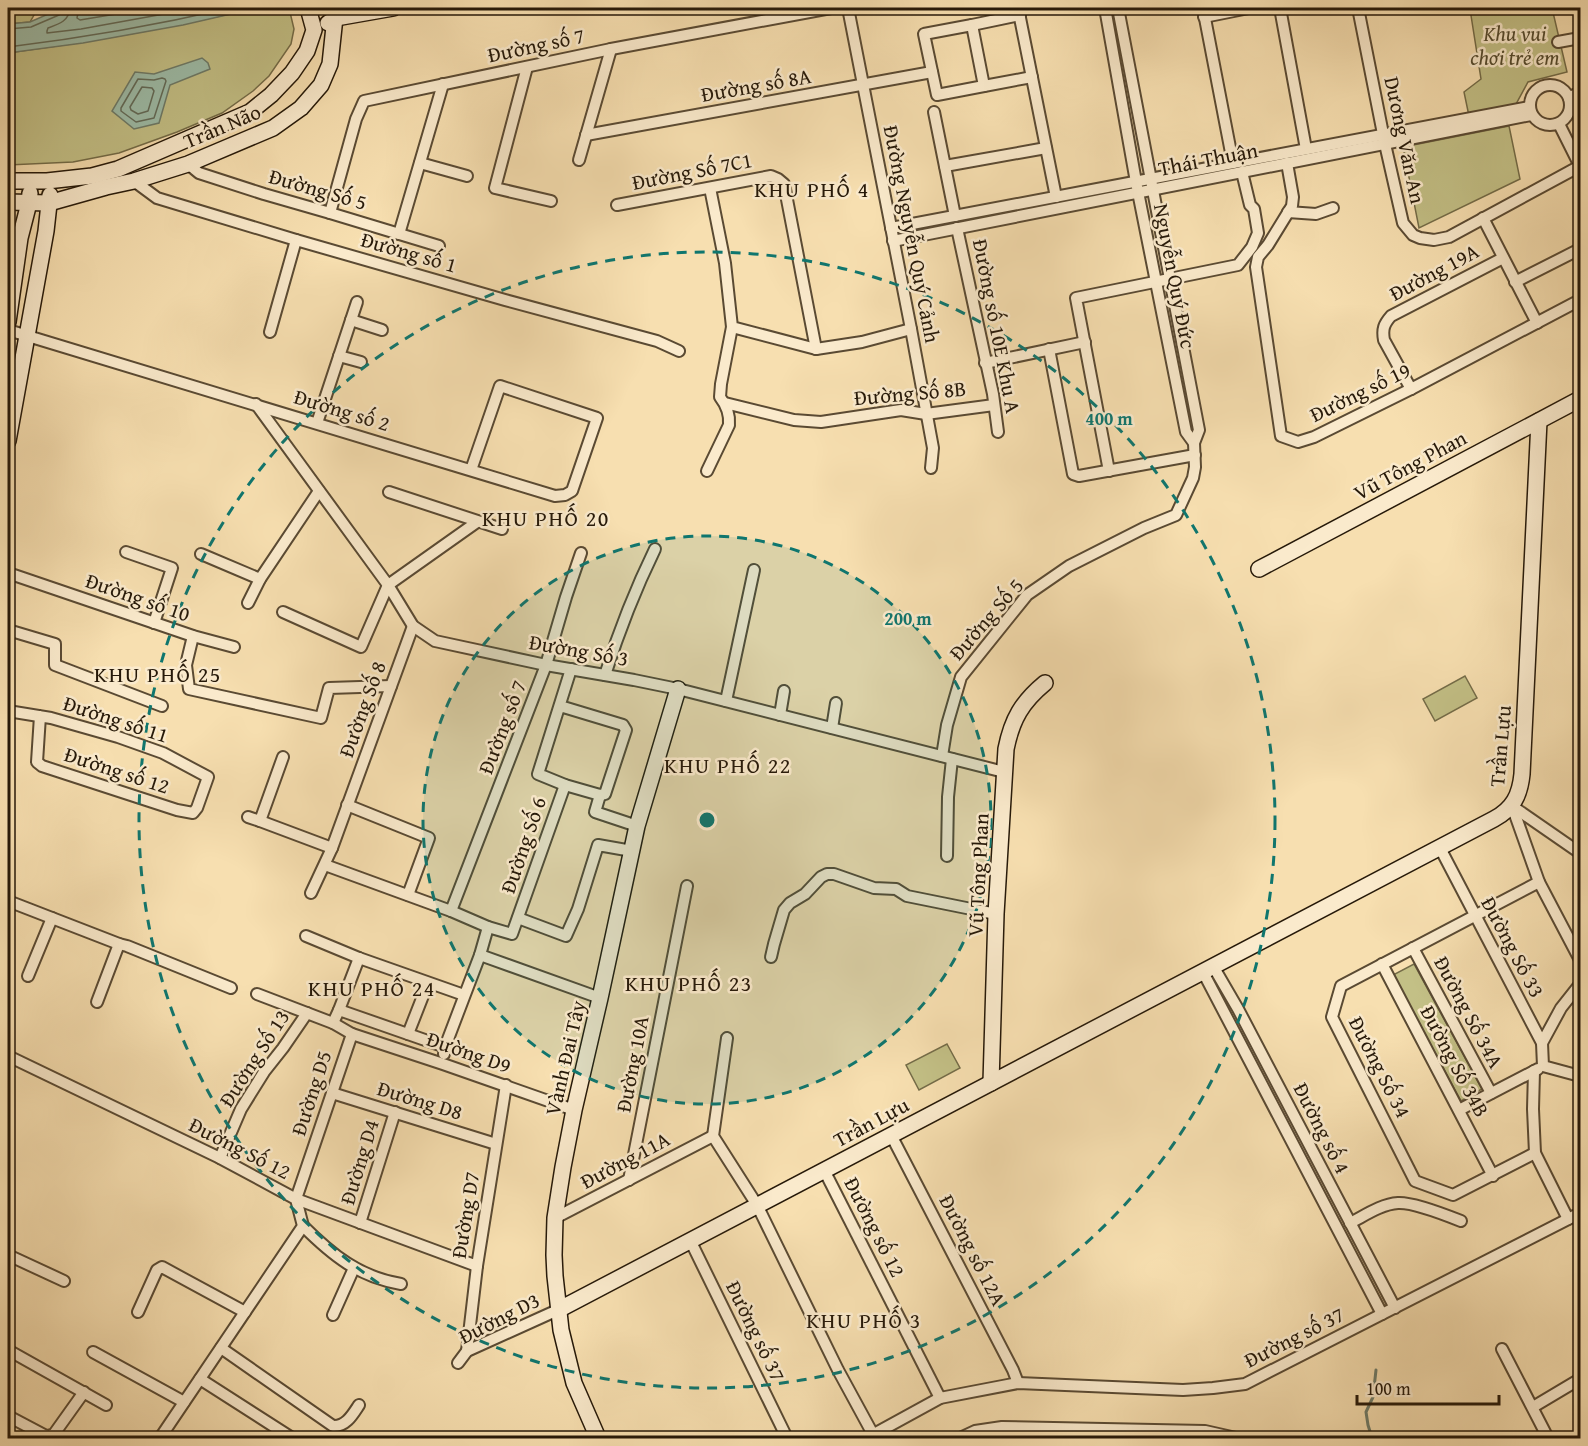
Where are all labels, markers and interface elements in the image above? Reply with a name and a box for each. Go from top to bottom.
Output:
park label: Khu vui chơi trẻ em [1470,18,1560,73]
street label: Đường số 7 [485,20,587,70]
street label: Đường số 8A [699,60,814,110]
street label: Dương Văn An [1376,74,1434,207]
street label: Trần Não [179,96,265,156]
street label: Đường Nguyễn Quý Cảnh [876,123,948,346]
street label: Thái Thuận [1156,134,1261,184]
street label: Đường Số 7C1 [629,144,755,198]
street label: Đường Số 5 [266,160,370,218]
district label: KHU PHỐ 4 [754,173,870,205]
street label: Nguyễn Quý Đức [1146,201,1204,351]
street label: Đường số 1 [357,224,461,280]
street label: Đường 19A [1384,235,1485,309]
street label: Đường số 10E Khu A [965,236,1029,416]
street label: Đường số 19 [1304,354,1416,430]
street label: Đường Số 8B [853,373,967,413]
street label: Đường số 2 [290,381,394,439]
text: 400 m [1085,405,1133,432]
street label: Vũ Tông Phan [1348,422,1472,508]
district label: KHU PHỐ 20 [482,502,610,534]
street label: Đường số 10 [82,565,194,629]
street label: Đường Số 5 [941,571,1031,667]
text: 200 m [884,605,932,632]
street label: Đường Số 3 [527,626,631,674]
street label: Đường Số 8 [330,657,394,761]
district label: KHU PHỐ 25 [94,658,222,690]
street label: Đường số 7 [470,676,534,778]
street label: Đường số 11 [60,687,172,751]
street label: Trần Lựu [1481,703,1519,788]
street label: Đường số 12 [61,738,173,802]
district label: KHU PHỐ 22 [664,749,792,781]
street label: Đường Số 6 [492,793,554,897]
centre of rings [697,810,717,830]
street label: Vũ Tông Phan [959,812,997,938]
street label: Đường Số 33 [1473,891,1553,1003]
street label: Đường Số 34A [1426,950,1512,1074]
district label: KHU PHỐ 23 [625,967,753,999]
district label: KHU PHỐ 24 [308,972,436,1004]
street label: Vành Đai Tây [537,997,593,1119]
street label: Đường Số 34B [1413,1000,1497,1122]
street label: Đường Số 13 [211,1003,297,1113]
street label: Đường Số 34 [1341,1011,1419,1123]
street label: Đường 10A [607,1013,657,1115]
street label: Đường D9 [423,1023,515,1081]
street label: Đường D5 [283,1047,339,1139]
street label: Đường D8 [374,1072,466,1128]
street label: Đường số 4 [1286,1077,1358,1179]
street label: Trần Lựu [828,1089,915,1155]
street label: Đường Số 12 [184,1109,296,1187]
street label: Đường D4 [331,1116,387,1208]
street label: Đường 11A [575,1123,676,1197]
street label: Đường D7 [443,1169,487,1261]
street label: Đường số 12 [837,1172,913,1282]
street label: Đường số 12A [932,1189,1014,1311]
street label: Đường số 37 [718,1275,794,1387]
street label: Đường D3 [453,1284,545,1352]
street label: Đường số 37 [1239,1299,1349,1375]
district label: KHU PHỐ 3 [806,1304,922,1336]
scale bar [1357,1368,1500,1406]
text: 100 m [1366,1375,1411,1402]

